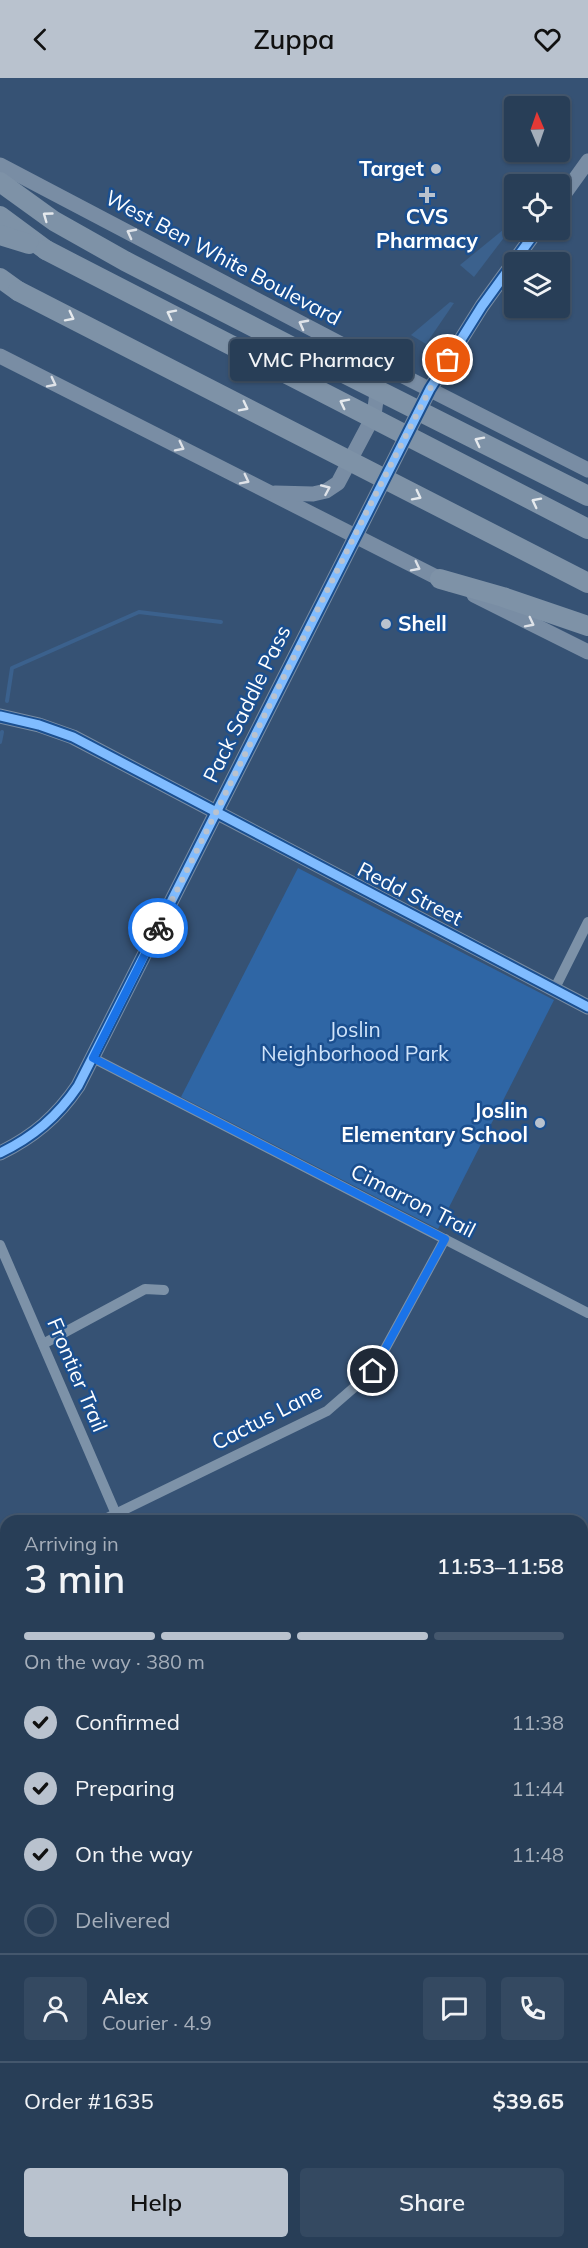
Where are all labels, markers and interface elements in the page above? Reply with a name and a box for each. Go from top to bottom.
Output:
text: Zuppa [253,22,335,56]
icon: back [24,23,57,56]
icon: heart [531,23,564,56]
north arrow [504,96,570,162]
map controls [504,96,570,318]
place label: Target [359,155,424,181]
marker: Target [429,162,443,176]
button: locate [504,174,570,240]
street label: West Ben White Boulevard [101,184,346,330]
marker: CVS Pharmacy [420,188,434,202]
place label: CVS Pharmacy [376,203,479,253]
one-way arrow [42,212,53,223]
one-way arrow [126,229,137,240]
button: layers [504,252,570,318]
one-way arrow [64,310,75,322]
one-way arrow [166,310,177,321]
one-way arrow [299,320,310,331]
pin [422,334,473,385]
callout: VMC Pharmacy [229,339,412,381]
icon: bag [431,343,464,376]
text: VMC Pharmacy [249,347,394,372]
one-way arrow [46,375,57,387]
one-way arrow [238,399,249,411]
one-way arrow [339,399,350,411]
one-way arrow [475,437,486,449]
one-way arrow [174,440,184,451]
one-way arrow [238,473,249,484]
one-way arrow [320,484,331,496]
one-way arrow [411,488,422,500]
one-way arrow [531,498,542,510]
one-way arrow [410,560,420,571]
place label: Shell [398,610,447,636]
one-way arrow [524,616,535,627]
marker: Shell [379,617,393,631]
street label: Pack Saddle Pass [197,621,295,786]
street label: Redd Street [354,856,467,931]
courier [128,898,188,958]
icon: bike [142,912,175,945]
park label: Joslin Neighborhood Park [261,1016,449,1066]
place label: Joslin Elementary School [341,1097,528,1147]
marker: Joslin Elementary School [533,1116,547,1130]
street label: Cimarron Trail [347,1158,480,1243]
street label: Frontier Trail [42,1314,114,1436]
pin [347,1345,398,1396]
icon: home [356,1354,389,1387]
street label: Cactus Lane [207,1377,326,1455]
text: Arriving in [24,1531,119,1556]
text: 11:53–11:58 [437,1552,564,1580]
text: 3 min [24,1554,125,1603]
text: On the way · 380 m [24,1649,205,1674]
icon: check [24,1706,57,1739]
text: Confirmed [75,1708,180,1736]
text: 11:38 [511,1710,564,1735]
icon: check [24,1772,57,1805]
text: Preparing [75,1774,175,1802]
text: 11:44 [511,1776,564,1801]
icon: check [24,1838,57,1871]
text: On the way [75,1840,193,1868]
text: 11:48 [511,1842,564,1867]
text: Delivered [75,1906,170,1934]
button: person [24,1977,87,2040]
button: chat [423,1977,486,2040]
button: phone [501,1977,564,2040]
text: Alex [102,1982,148,2010]
text: Courier · 4.9 [102,2010,212,2035]
text: Order #1635 [24,2087,154,2115]
text: $39.65 [493,2087,564,2115]
button: Help [24,2168,288,2237]
button: Share [300,2168,564,2237]

